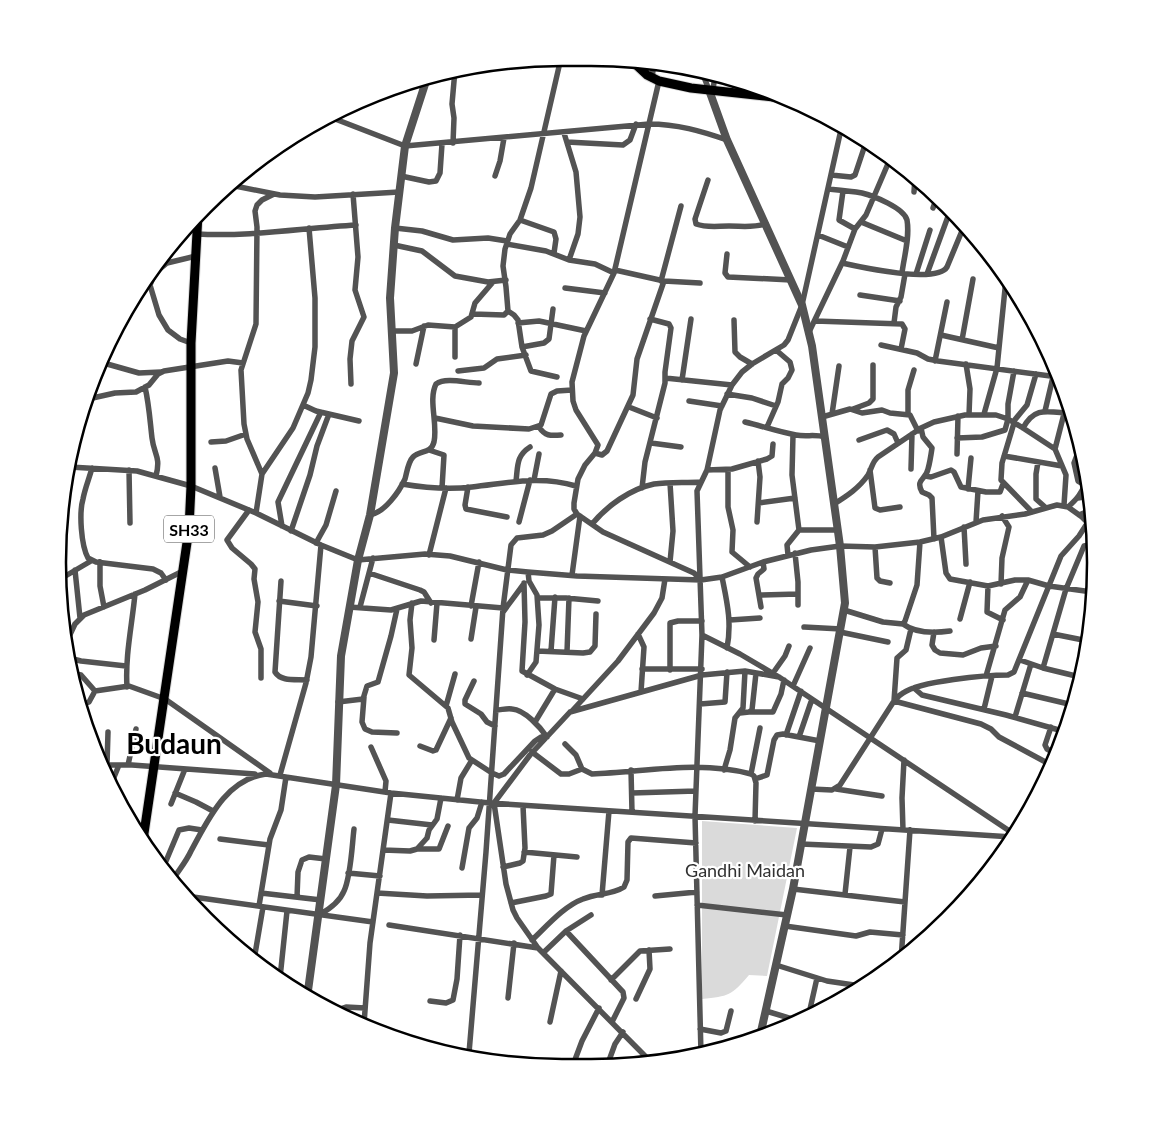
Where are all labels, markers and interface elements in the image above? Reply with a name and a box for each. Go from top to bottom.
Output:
road number: SH33 [164,516,214,542]
district label: Budaun [126,726,222,760]
park label: Gandhi Maidan [685,859,805,881]

